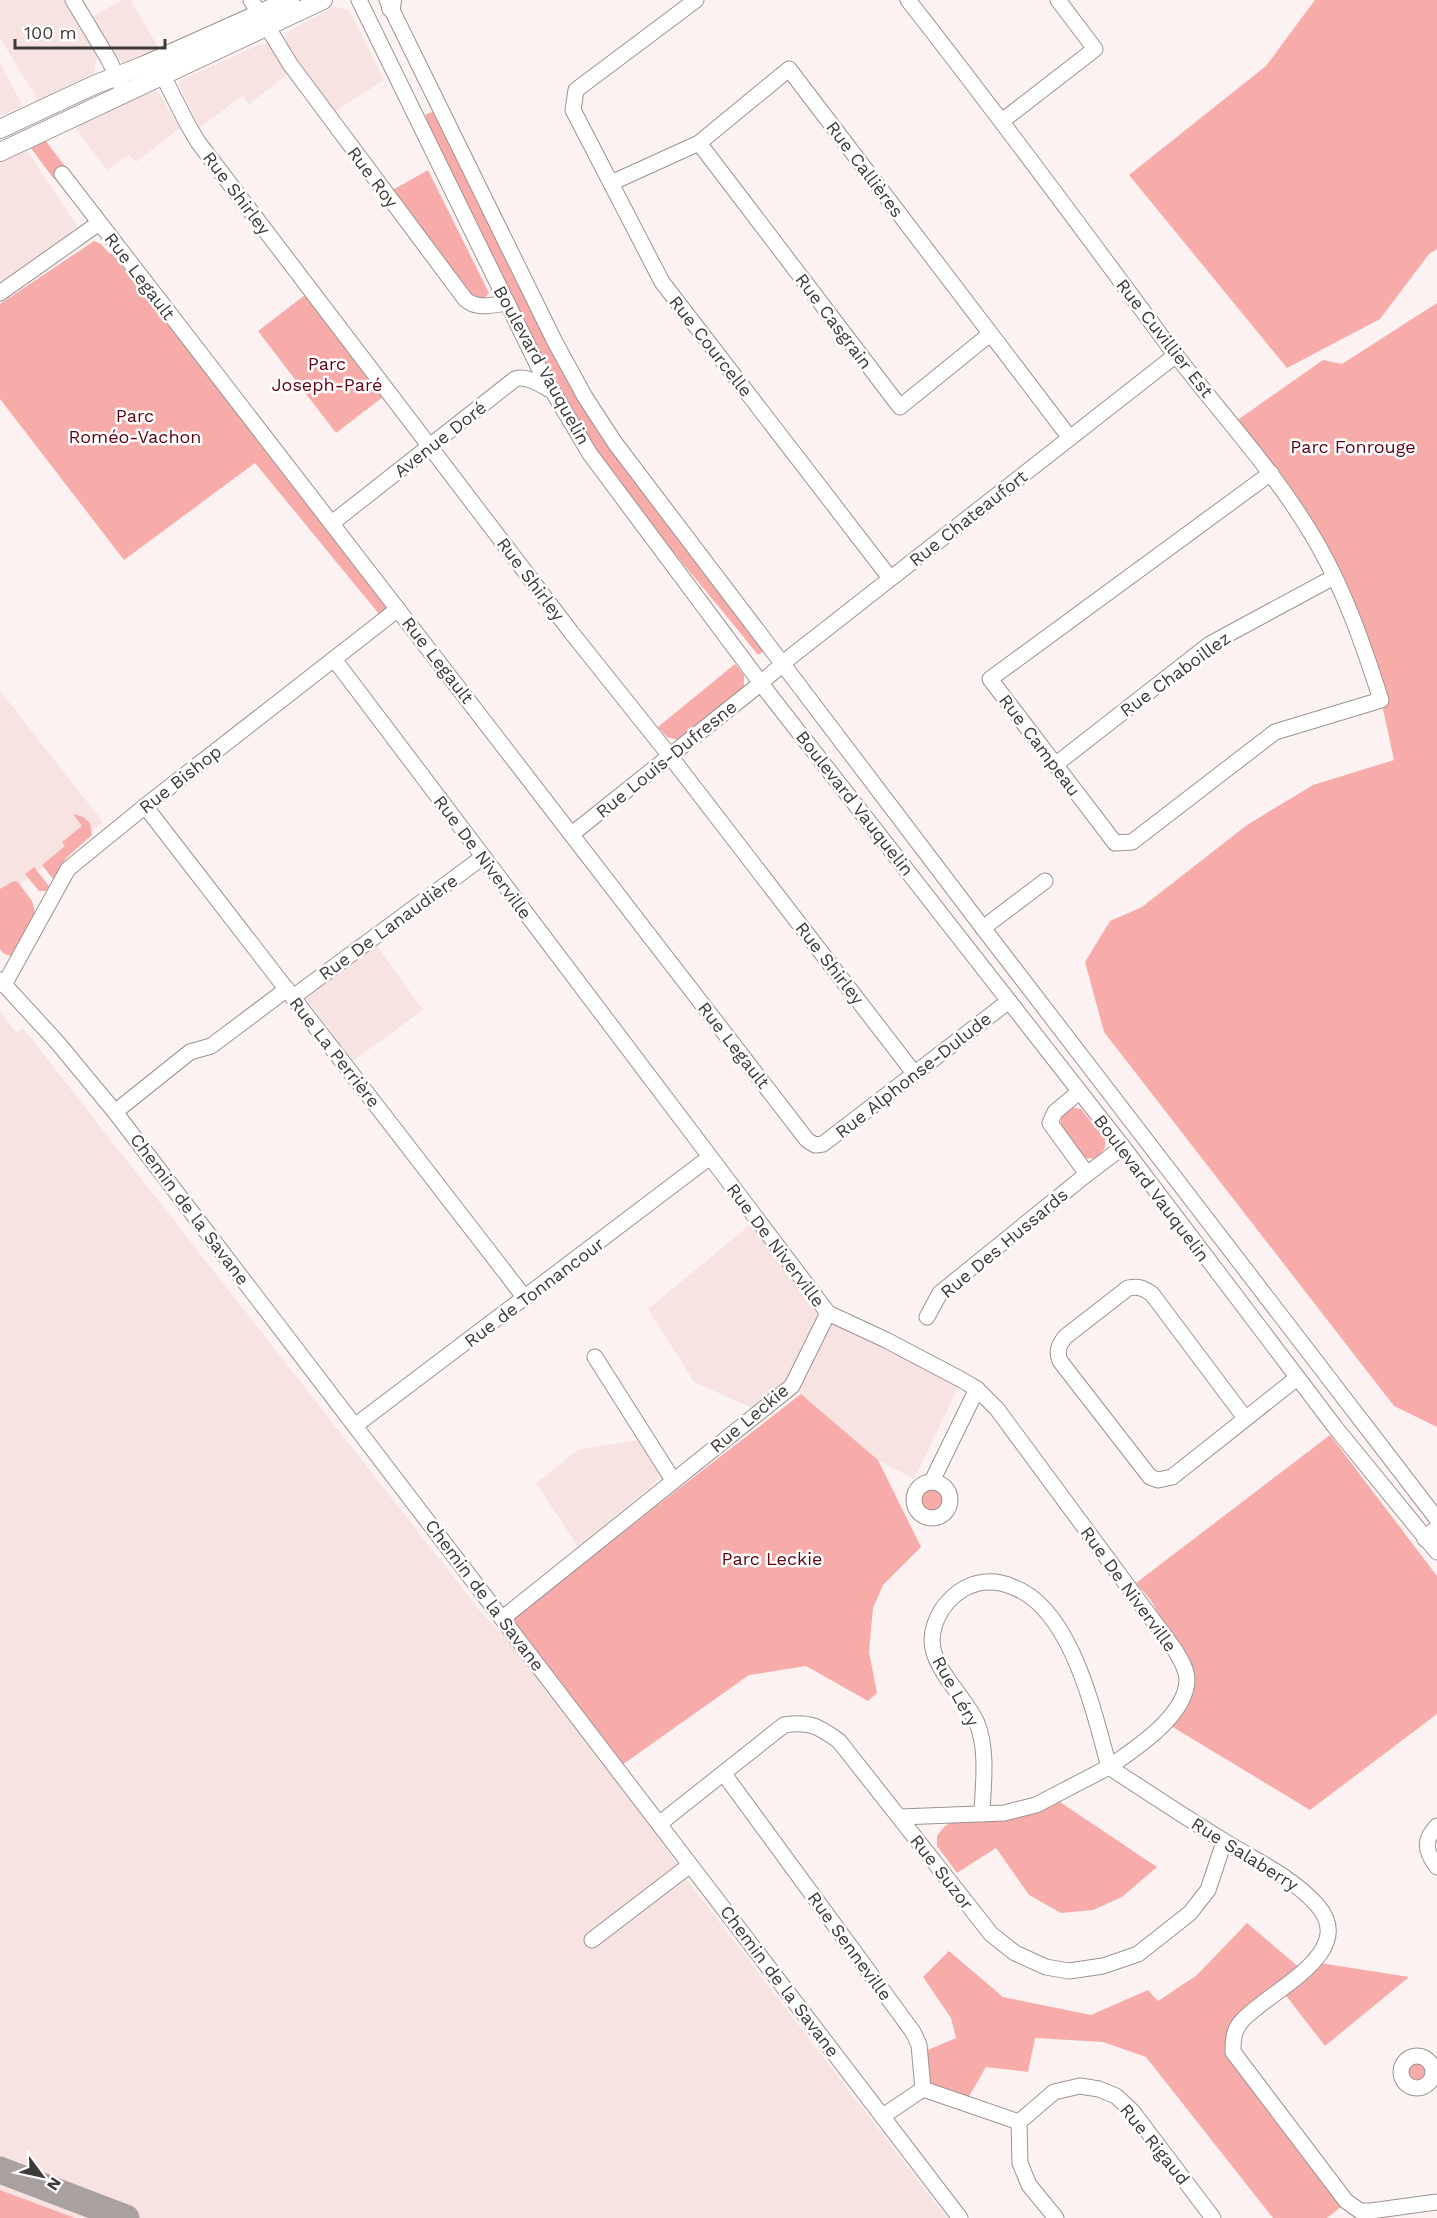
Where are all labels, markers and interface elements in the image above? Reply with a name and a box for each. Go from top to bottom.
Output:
scale bar [15,12,165,50]
text: 100 m [24,22,77,43]
street label: Rue Callières [822,117,908,221]
street label: Rue Roy [343,142,403,212]
street label: Rue Shirley [199,147,276,239]
street label: Rue Legault [100,228,180,324]
street label: Rue Casgrain [791,269,877,373]
street label: Rue Cuvillier Est [1112,274,1218,402]
street label: Boulevard Vauquelin [490,282,594,448]
street label: Rue Courcelle [665,291,757,401]
park label: Parc Joseph-Paré [272,353,382,395]
street label: Avenue Doré [390,397,490,481]
park label: Parc Roméo-Vachon [69,405,201,447]
park label: Parc Fonrouge [1290,436,1416,457]
street label: Rue Chateaufort [905,465,1032,571]
street label: Rue Shirley [493,533,570,625]
street label: Rue Legault [398,613,479,708]
street label: Rue Chaboillez [1116,627,1234,721]
street label: Rue Campeau [995,690,1085,800]
street label: Rue Louis-Dufresne [591,696,741,822]
street label: Boulevard Vauquelin [792,726,918,880]
street label: Rue Bishop [135,740,225,818]
street label: Rue De Niverville [430,791,536,923]
street label: Rue De Lanaudière [315,870,461,984]
street label: Rue Shirley [791,918,869,1009]
street label: Rue La Perrière [285,993,385,1111]
street label: Rue Legault [694,998,775,1093]
street label: Rue Alphonse-Dulude [831,1008,995,1142]
street label: Boulevard Vauquelin [1090,1110,1214,1266]
street label: Chemin de la Savane [126,1129,254,1289]
street label: Rue De Niverville [723,1179,829,1311]
street label: Rue Des Hussards [936,1184,1072,1302]
street label: Rue de Tonnancour [460,1233,608,1351]
street label: Rue Leckie [706,1379,792,1457]
street label: Chemin de la Savane [421,1515,549,1675]
street label: Rue De Niverville [1077,1522,1181,1656]
park label: Parc Leckie [722,1548,822,1569]
street label: Rue Léry [928,1652,984,1730]
street label: Rue Salaberry [1188,1813,1303,1896]
street label: Rue Suzor [906,1830,978,1914]
street label: Rue Senneville [804,1888,896,2004]
street label: Chemin de la Savane [716,1901,844,2061]
street label: Rue Rigaud [1116,2099,1194,2189]
north arrow [12,2146,72,2206]
text: N [43,2174,65,2194]

